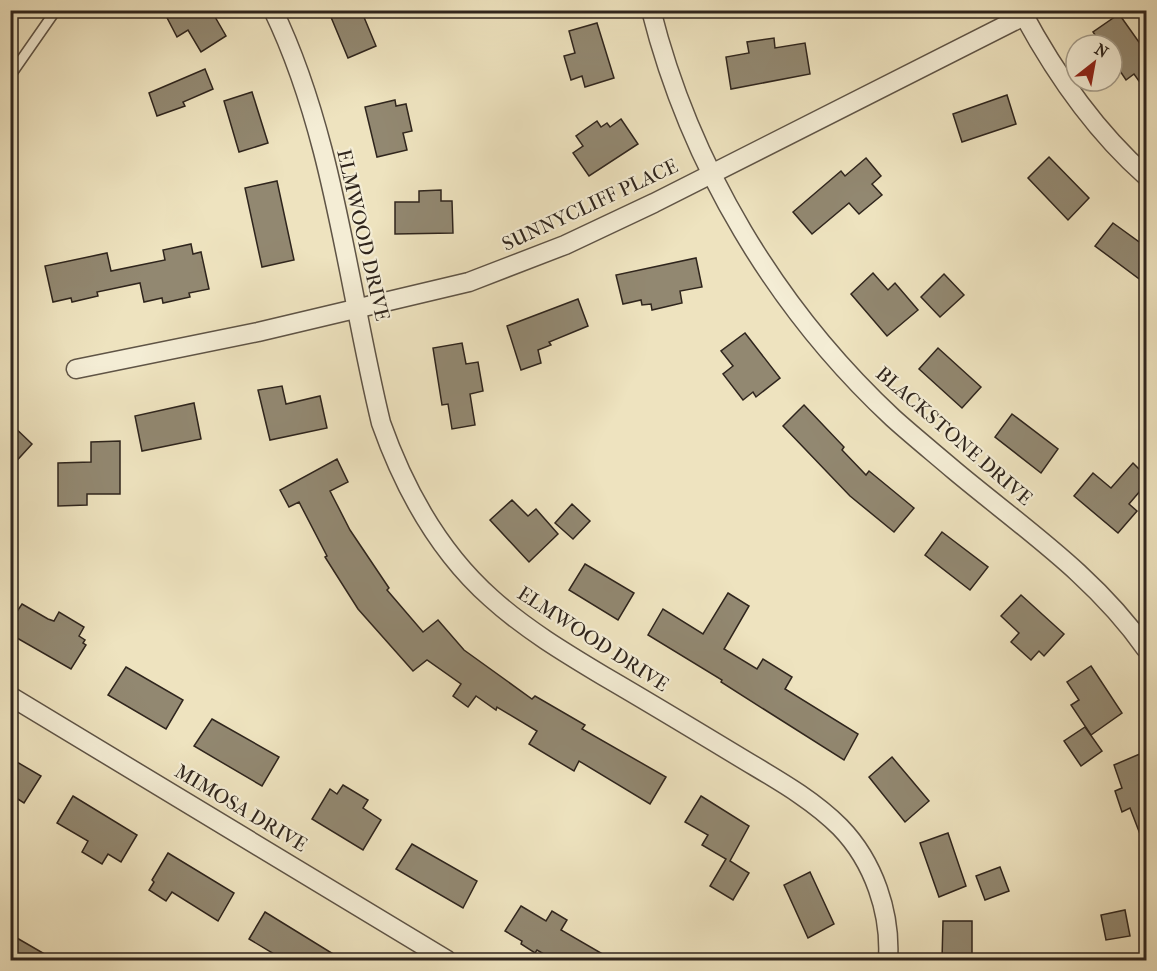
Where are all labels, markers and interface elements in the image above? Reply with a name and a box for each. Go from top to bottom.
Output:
north arrow [1064,33,1124,93]
text: N [1091,39,1112,62]
street label: ELMWOOD DRIVE [332,147,394,323]
street label: SUNNYCLIFF PLACE [498,154,682,256]
street label: BLACKSTONE DRIVE [871,362,1037,510]
street label: ELMWOOD DRIVE [513,582,673,696]
street label: MIMOSA DRIVE [171,759,311,857]

